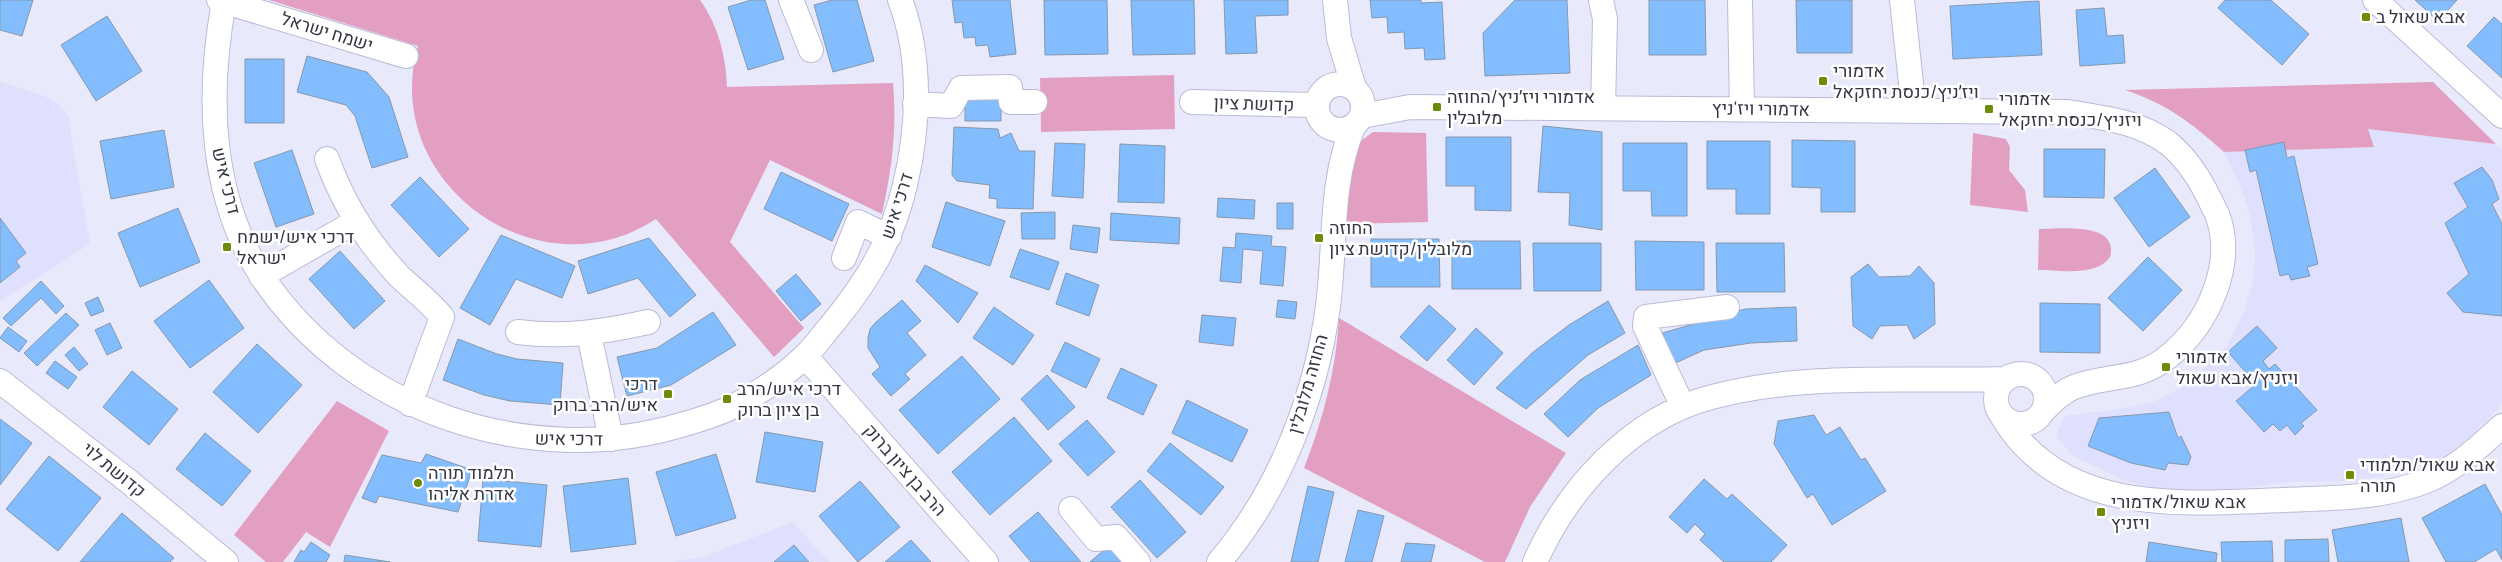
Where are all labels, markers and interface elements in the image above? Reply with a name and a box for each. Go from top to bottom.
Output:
place label: אבא שאול ב [2376,4,2466,28]
street label: ישמח ישראל [278,6,376,56]
marker: אבא שאול ב [2360,11,2372,23]
place label: אדמורי ויז׳ניץ/כנסת יחזקאל [1833,58,1979,103]
marker: אדמורי ויז׳ניץ/כנסת יחזקאל [1817,75,1829,87]
place label: אדמורי ויז׳ניץ/החוזה מלובלין [1447,84,1595,129]
place label: אדמורי ויזניץ/כנסת יחזקאל [1999,86,2142,131]
street label: קדושת ציון [1213,90,1295,116]
street label: אדמורי ויז'ניץ [1712,95,1810,121]
marker: אדמורי ויז׳ניץ/החוזה מלובלין [1431,101,1443,113]
marker: אדמורי ויזניץ/כנסת יחזקאל [1983,103,1995,115]
street label: דרכי איש [207,145,247,217]
street label: דרכי איש [874,170,918,242]
place label: החוזה מלובלין/קדושת ציון [1329,215,1472,260]
place label: דרכי איש/ישמח ישראל [237,224,354,269]
marker: החוזה מלובלין/קדושת ציון [1313,232,1325,244]
marker: דרכי איש/ישמח ישראל [221,241,233,253]
street label: החוזה מלובלין [1281,331,1333,436]
place label: אדמורי ויזניץ/אבא שאול [2176,344,2298,389]
marker: אדמורי ויזניץ/אבא שאול [2160,361,2172,373]
place label: דרכי איש/הרב ברוק [552,371,658,416]
place label: דרכי איש/הרב בן ציון ברוק [737,376,841,421]
marker: דרכי איש/הרב ברוק [662,388,674,400]
marker: דרכי איש/הרב בן ציון ברוק [721,393,733,405]
street label: הרב בן ציון ברוק [859,418,953,521]
street label: דרכי איש [535,425,603,451]
street label: קדושת לוי [78,436,151,502]
place label: אבא שאול/תלמודי תורה [2360,452,2496,497]
place label: תלמוד תורה אדרת אליהו [428,460,515,505]
marker: אבא שאול/תלמודי תורה [2344,469,2356,481]
marker: תלמוד תורה אדרת אליהו [412,477,424,489]
place label: אבא שאול/אדמורי ויזניץ [2111,489,2246,534]
marker: אבא שאול/אדמורי ויזניץ [2095,506,2107,518]

